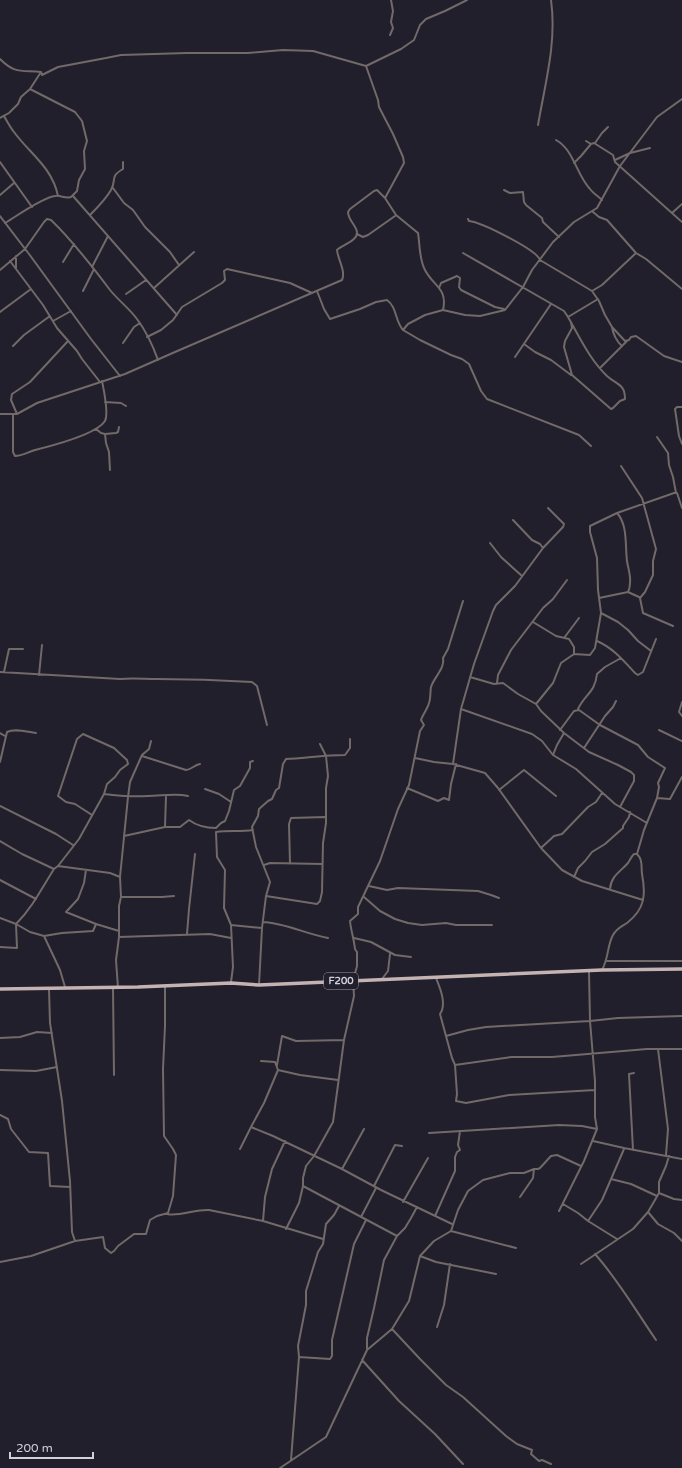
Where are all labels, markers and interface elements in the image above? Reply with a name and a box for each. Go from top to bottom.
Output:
road number: F200 [324,973,358,989]
scale bar [10,1434,93,1460]
text: 200 m [16,1441,53,1455]

